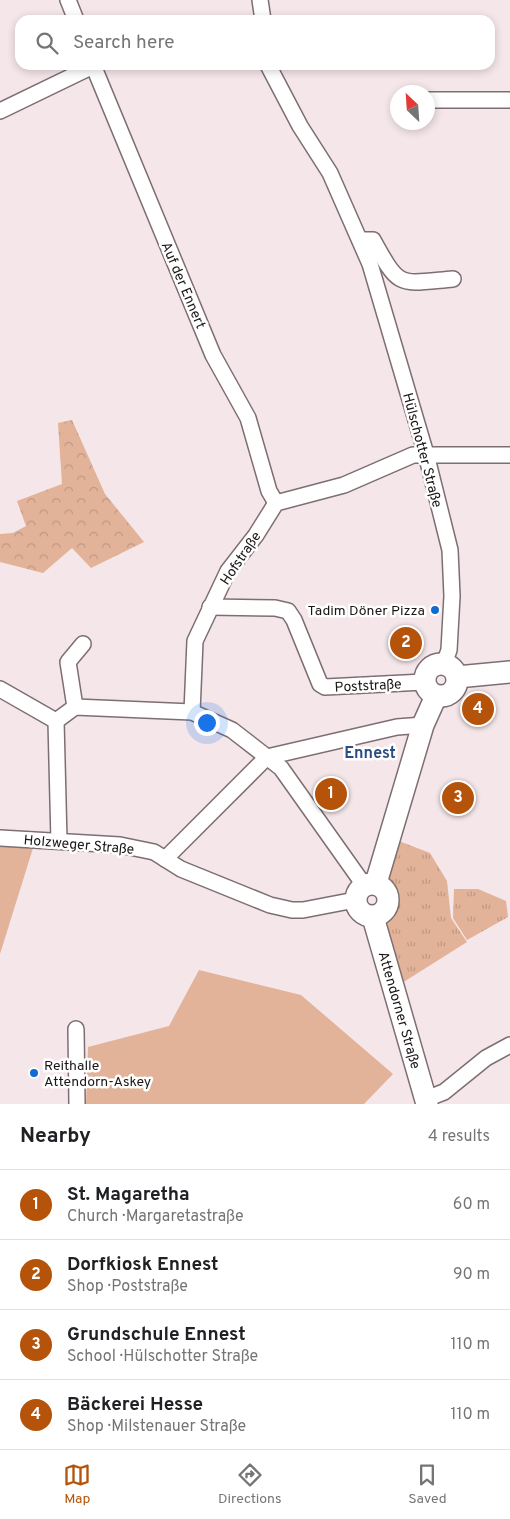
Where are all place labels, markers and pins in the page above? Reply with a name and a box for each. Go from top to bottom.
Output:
place label: Tadim Döner Pizza [308,603,425,620]
marker: Tadim Döner Pizza [429,604,441,616]
pin: 2 [390,624,422,662]
pin: 4 [462,690,494,728]
pin: 1 [315,775,347,813]
pin: 3 [442,779,474,817]
place label: Reithalle Attendorn-Askey [44,1058,151,1091]
marker: Reithalle Attendorn-Askey [28,1067,40,1079]

